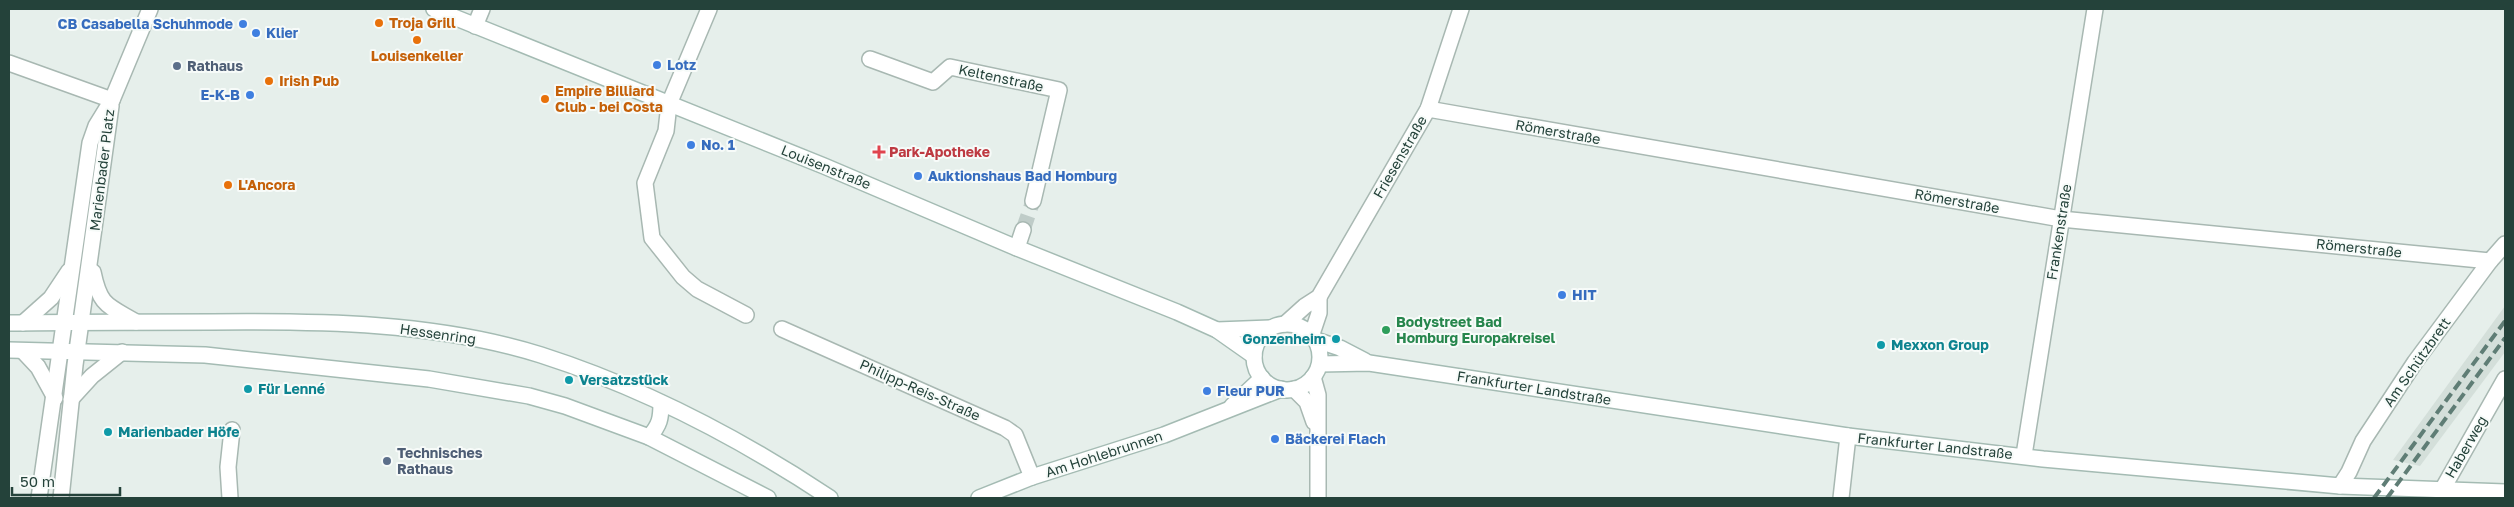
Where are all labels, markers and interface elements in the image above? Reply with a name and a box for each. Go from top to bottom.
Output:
place label: Troja Grill [389,14,456,31]
place label: CB Casabella Schuhmode [58,15,233,32]
marker: Troja Grill [373,17,385,29]
marker: CB Casabella Schuhmode [237,18,249,30]
place label: Klier [266,24,299,41]
marker: Klier [250,27,262,39]
marker: Louisenkeller [411,34,423,46]
place label: Louisenkeller [371,47,464,64]
place label: Lotz [667,56,696,73]
place label: Rathaus [187,57,243,74]
marker: Lotz [651,59,663,71]
marker: Rathaus [171,60,183,72]
street label: Keltenstraße [957,60,1045,95]
place label: Irish Pub [279,72,340,89]
marker: Irish Pub [263,75,275,87]
place label: Empire Billiard Club - bei Costa [555,82,663,115]
place label: E-K-B [201,86,240,103]
marker: E-K-B [244,89,256,101]
marker: Empire Billiard Club - bei Costa [539,93,551,105]
street label: Marienbader Platz [86,108,117,232]
street label: Friesenstraße [1369,113,1430,201]
street label: Römerstraße [1514,116,1602,147]
place label: No. 1 [701,136,735,153]
marker: No. 1 [685,139,697,151]
street label: Louisenstraße [779,141,873,192]
place label: Park-Apotheke [889,143,990,160]
marker: Park-Apotheke [873,146,885,158]
place label: Auktionshaus Bad Homburg [928,167,1117,184]
marker: Auktionshaus Bad Homburg [912,170,924,182]
place label: L'Ancora [238,176,295,193]
marker: L'Ancora [222,179,234,191]
street label: Frankenstraße [2043,183,2074,281]
street label: Römerstraße [1913,185,2001,216]
street label: Römerstraße [2315,235,2403,260]
place label: HIT [1572,286,1597,303]
marker: HIT [1556,289,1568,301]
place label: Bodystreet Bad Homburg Europakreisel [1396,313,1556,346]
street label: Am Schützbrett [2379,314,2454,410]
street label: Hessenring [399,320,477,347]
marker: Bodystreet Bad Homburg Europakreisel [1380,324,1392,336]
place label: Gonzenheim [1242,330,1326,347]
marker: Gonzenheim [1330,333,1342,345]
place label: Mexxon Group [1891,336,1989,353]
marker: Mexxon Group [1875,339,1887,351]
street label: Philipp-Reis-Straße [857,355,983,424]
street label: Frankfurter Landstraße [1456,367,1612,408]
place label: Versatzstück [579,371,669,388]
marker: Versatzstück [563,374,575,386]
place label: Für Lenné [258,380,325,397]
place label: Fleur PUR [1217,382,1285,399]
marker: Für Lenné [242,383,254,395]
marker: Fleur PUR [1201,385,1213,397]
street label: Haberweg [2441,413,2490,481]
place label: Marienbader Höfe [118,423,239,440]
marker: Marienbader Höfe [102,426,114,438]
street label: Am Hohlebrunnen [1043,427,1164,480]
street label: Frankfurter Landstraße [1857,429,2013,462]
place label: Bäckerei Flach [1285,430,1386,447]
marker: Bäckerei Flach [1269,433,1281,445]
place label: Technisches Rathaus [397,444,483,477]
marker: Technisches Rathaus [381,455,393,467]
scale bar [12,464,120,496]
text: 50 m [20,472,55,490]

